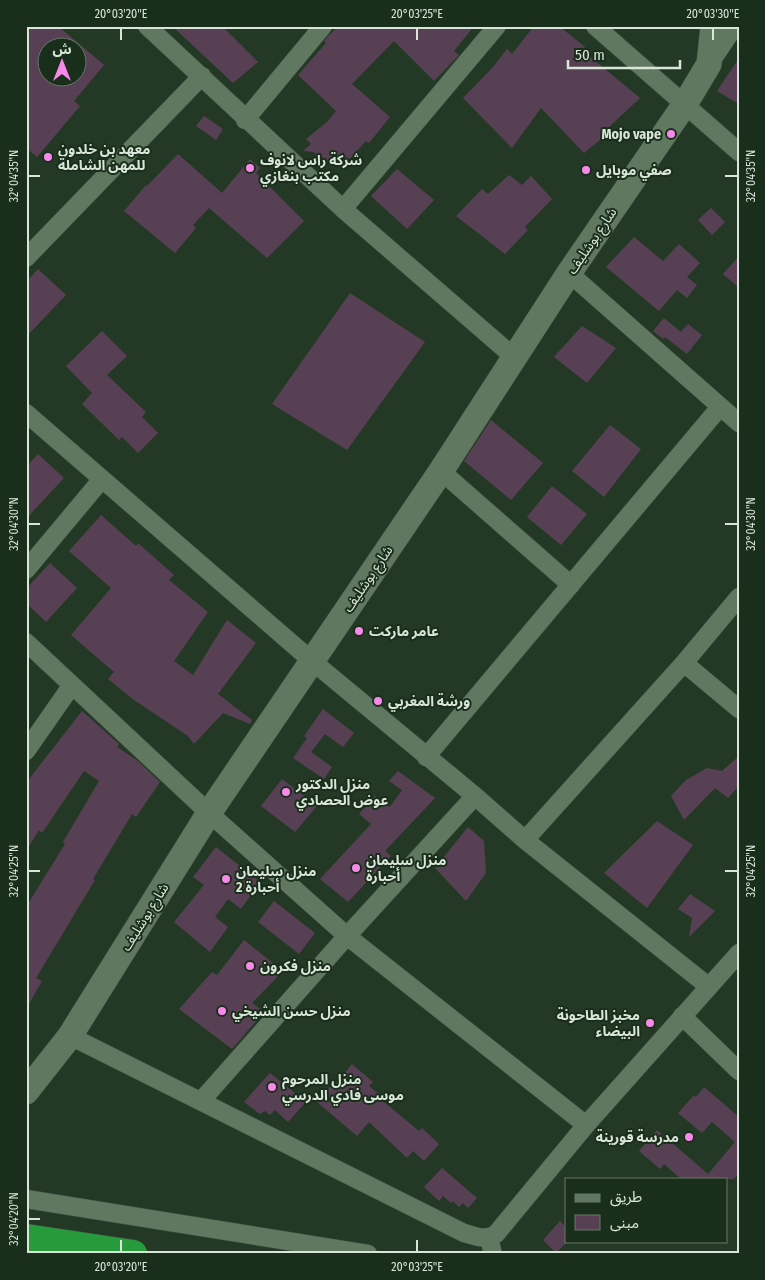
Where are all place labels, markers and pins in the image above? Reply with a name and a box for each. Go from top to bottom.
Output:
place label: Mojo vape [601,126,661,143]
marker: Mojo vape [665,128,677,140]
place label: معهد بن خلدون للمهن الشاملة [58,141,150,174]
marker: معهد بن خلدون للمهن الشاملة [42,151,54,163]
place label: شركة راس لانوف مكتب بنغازي [260,152,362,187]
marker: شركة راس لانوف مكتب بنغازي [244,162,256,174]
place label: صفي موبايل [596,162,672,181]
marker: صفي موبايل [580,164,592,176]
place label: عامر ماركت [369,623,439,640]
marker: عامر ماركت [353,625,365,637]
place label: ورشة المغربي [388,693,470,712]
marker: ورشة المغربي [372,695,384,707]
place label: منزل الدكتور عوض الحصادي [295,776,389,811]
marker: منزل الدكتور عوض الحصادي [280,786,292,798]
place label: منزل سليمان أحبارة [366,852,447,885]
marker: منزل سليمان أحبارة [350,862,362,874]
place label: منزل سليمان أحبارة 2 [235,863,317,896]
marker: منزل سليمان أحبارة 2 [220,873,232,885]
place label: منزل فكرون [260,958,331,975]
marker: منزل فكرون [244,960,256,972]
place label: منزل حسن الشيخي [232,1003,351,1022]
marker: منزل حسن الشيخي [216,1005,228,1017]
place label: مخبز الطاحونة البيضاء [557,1007,640,1040]
marker: مخبز الطاحونة البيضاء [644,1017,656,1029]
place label: منزل المرحوم موسى فادي الدرسي [282,1071,404,1106]
marker: منزل المرحوم موسى فادي الدرسي [266,1081,278,1093]
place label: مدرسة قورينة [596,1129,679,1146]
marker: مدرسة قورينة [683,1131,695,1143]

